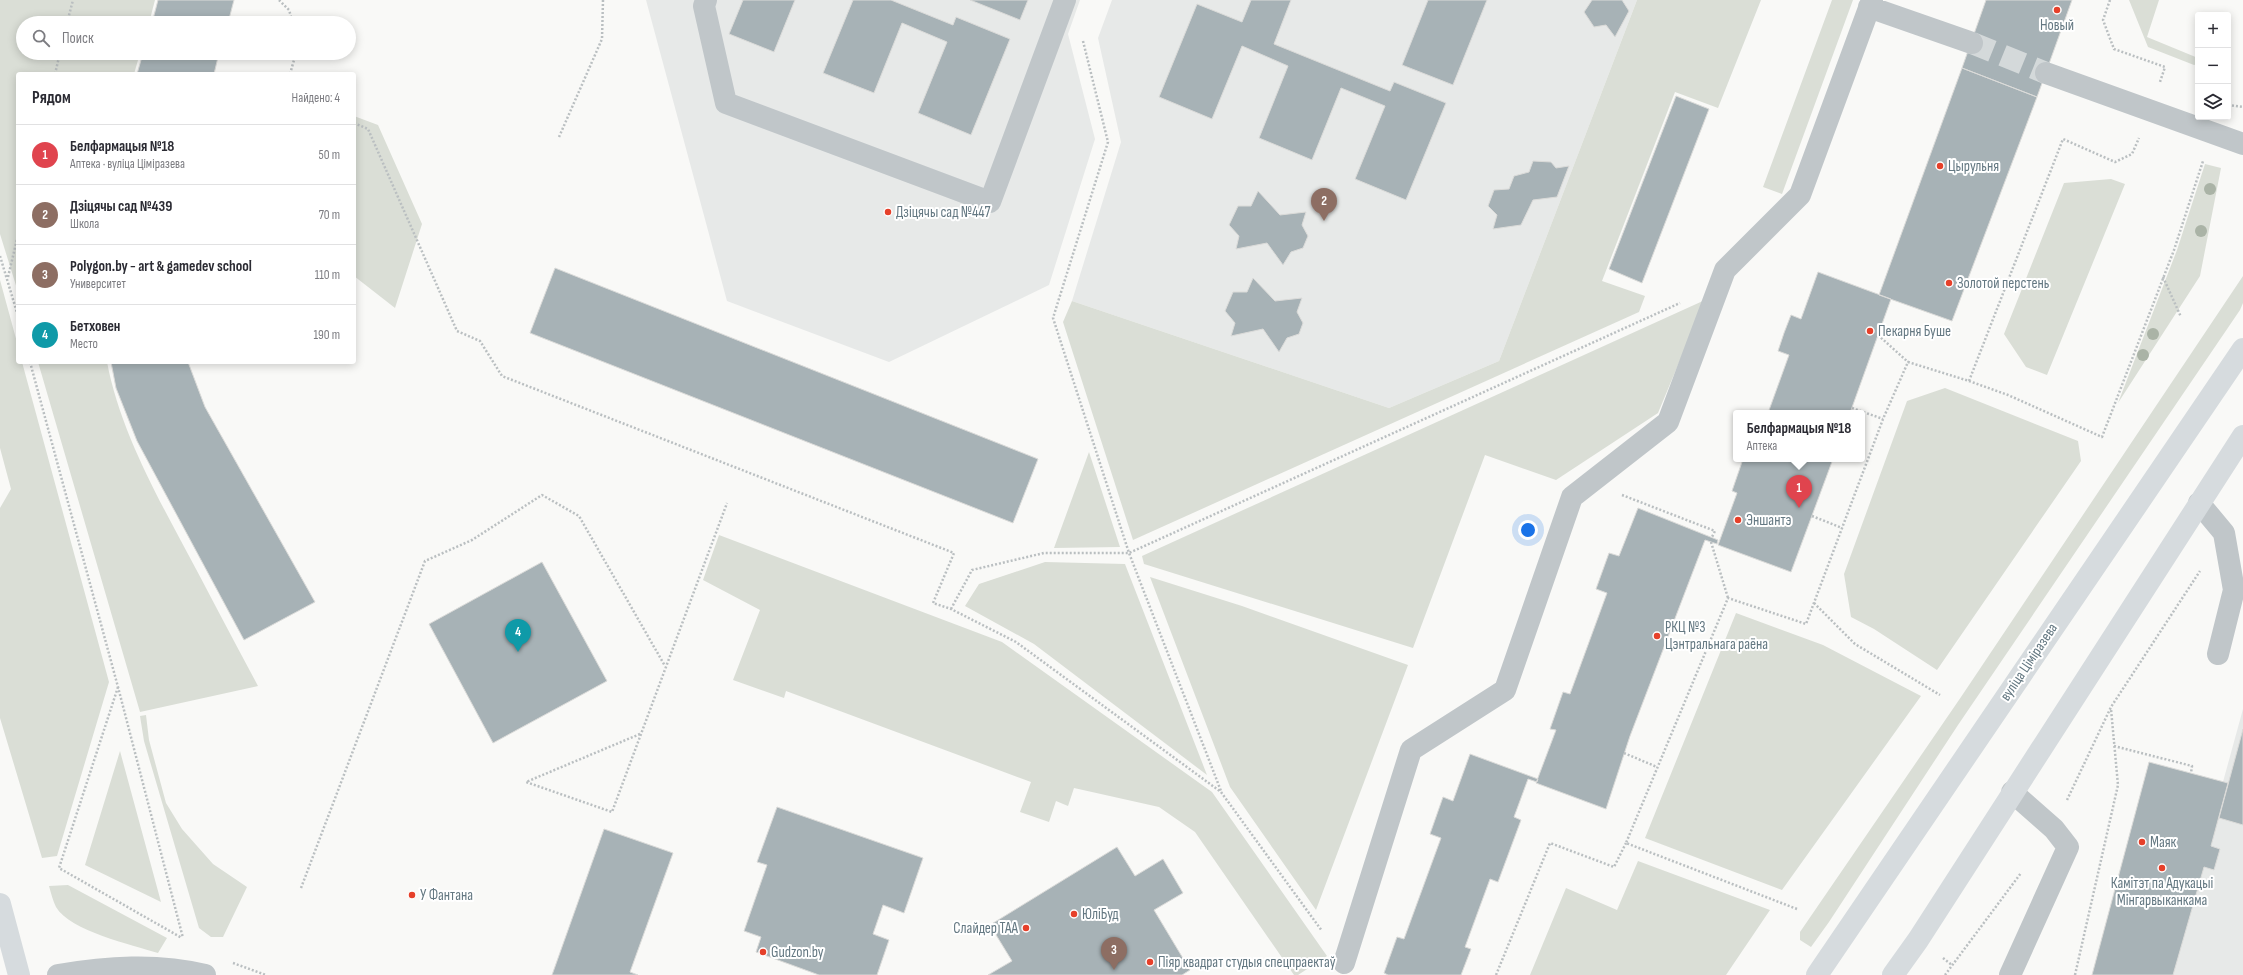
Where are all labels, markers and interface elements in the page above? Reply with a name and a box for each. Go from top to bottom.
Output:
marker: Новый [2052,5,2062,15]
map controls [2195,12,2231,120]
button: + [2195,12,2231,48]
search box [16,16,356,60]
place label: Новый [2040,16,2074,35]
icon: search [30,27,52,49]
text: Поиск [62,29,94,48]
button: − [2195,48,2231,84]
button: layers [2195,84,2231,120]
text: Рядом [32,88,71,108]
text: Найдено: 4 [292,90,340,106]
text: Белфармацыя №18 [70,137,174,156]
text: 1 [42,147,48,163]
text: 50 m [319,147,340,163]
text: Аптека · вуліца Ціміразева [70,156,185,172]
place label: Цырульня [1948,157,1999,176]
marker: Цырульня [1935,161,1945,171]
pin: 2 [1311,188,1337,221]
text: Дзіцячы сад №439 [70,197,172,216]
place label: Дзіцячы сад №447 [896,203,991,222]
text: 2 [42,207,48,223]
text: 70 m [319,207,340,223]
marker: Дзіцячы сад №447 [883,207,893,217]
text: Школа [70,216,99,232]
text: Polygon.by - art & gamedev school [70,257,252,276]
text: 3 [42,267,48,283]
text: 110 m [315,267,340,283]
place label: Золотой перстень [1957,274,2050,293]
text: Университет [70,276,126,292]
marker: Золотой перстень [1944,278,1954,288]
text: Бетховен [70,317,120,336]
place label: Пекарня Буше [1878,322,1951,341]
marker: Пекарня Буше [1865,326,1875,336]
text: 4 [42,327,48,343]
text: 190 m [313,327,340,343]
text: Место [70,336,98,352]
popup [1733,410,1865,462]
text: Белфармацыя №18 [1747,419,1851,438]
text: Аптека [1747,438,1777,454]
pin: 1 [1786,475,1812,508]
place label: Эншантэ [1746,511,1791,530]
marker: Эншантэ [1733,515,1743,525]
your location [1518,520,1538,540]
place label: РКЦ №3 Цэнтральнага раёна [1665,618,1768,654]
pin: 4 [505,619,531,652]
street label: вуліца Ціміразева [1996,619,2062,704]
marker: РКЦ №3 Цэнтральнага раёна [1652,631,1662,641]
place label: Маяк [2150,833,2177,852]
marker: Маяк [2137,837,2147,847]
marker: Камітэт па Адукацыі Мінгарвыканкама [2157,863,2167,873]
place label: Камітэт па Адукацыі Мінгарвыканкама [2111,874,2213,910]
place label: У Фантана [420,886,473,905]
marker: У Фантана [407,890,417,900]
place label: ЮліБуд [1082,905,1119,924]
marker: ЮліБуд [1069,909,1079,919]
place label: Слайдер ТАА [953,919,1019,938]
marker: Слайдер ТАА [1021,923,1031,933]
pin: 3 [1101,937,1127,970]
place label: Gudzon.by [771,943,824,962]
marker: Gudzon.by [758,947,768,957]
place label: Піяр квадрат студыя спецпраектаў [1158,953,1336,972]
marker: Піяр квадрат студыя спецпраектаў [1145,957,1155,967]

